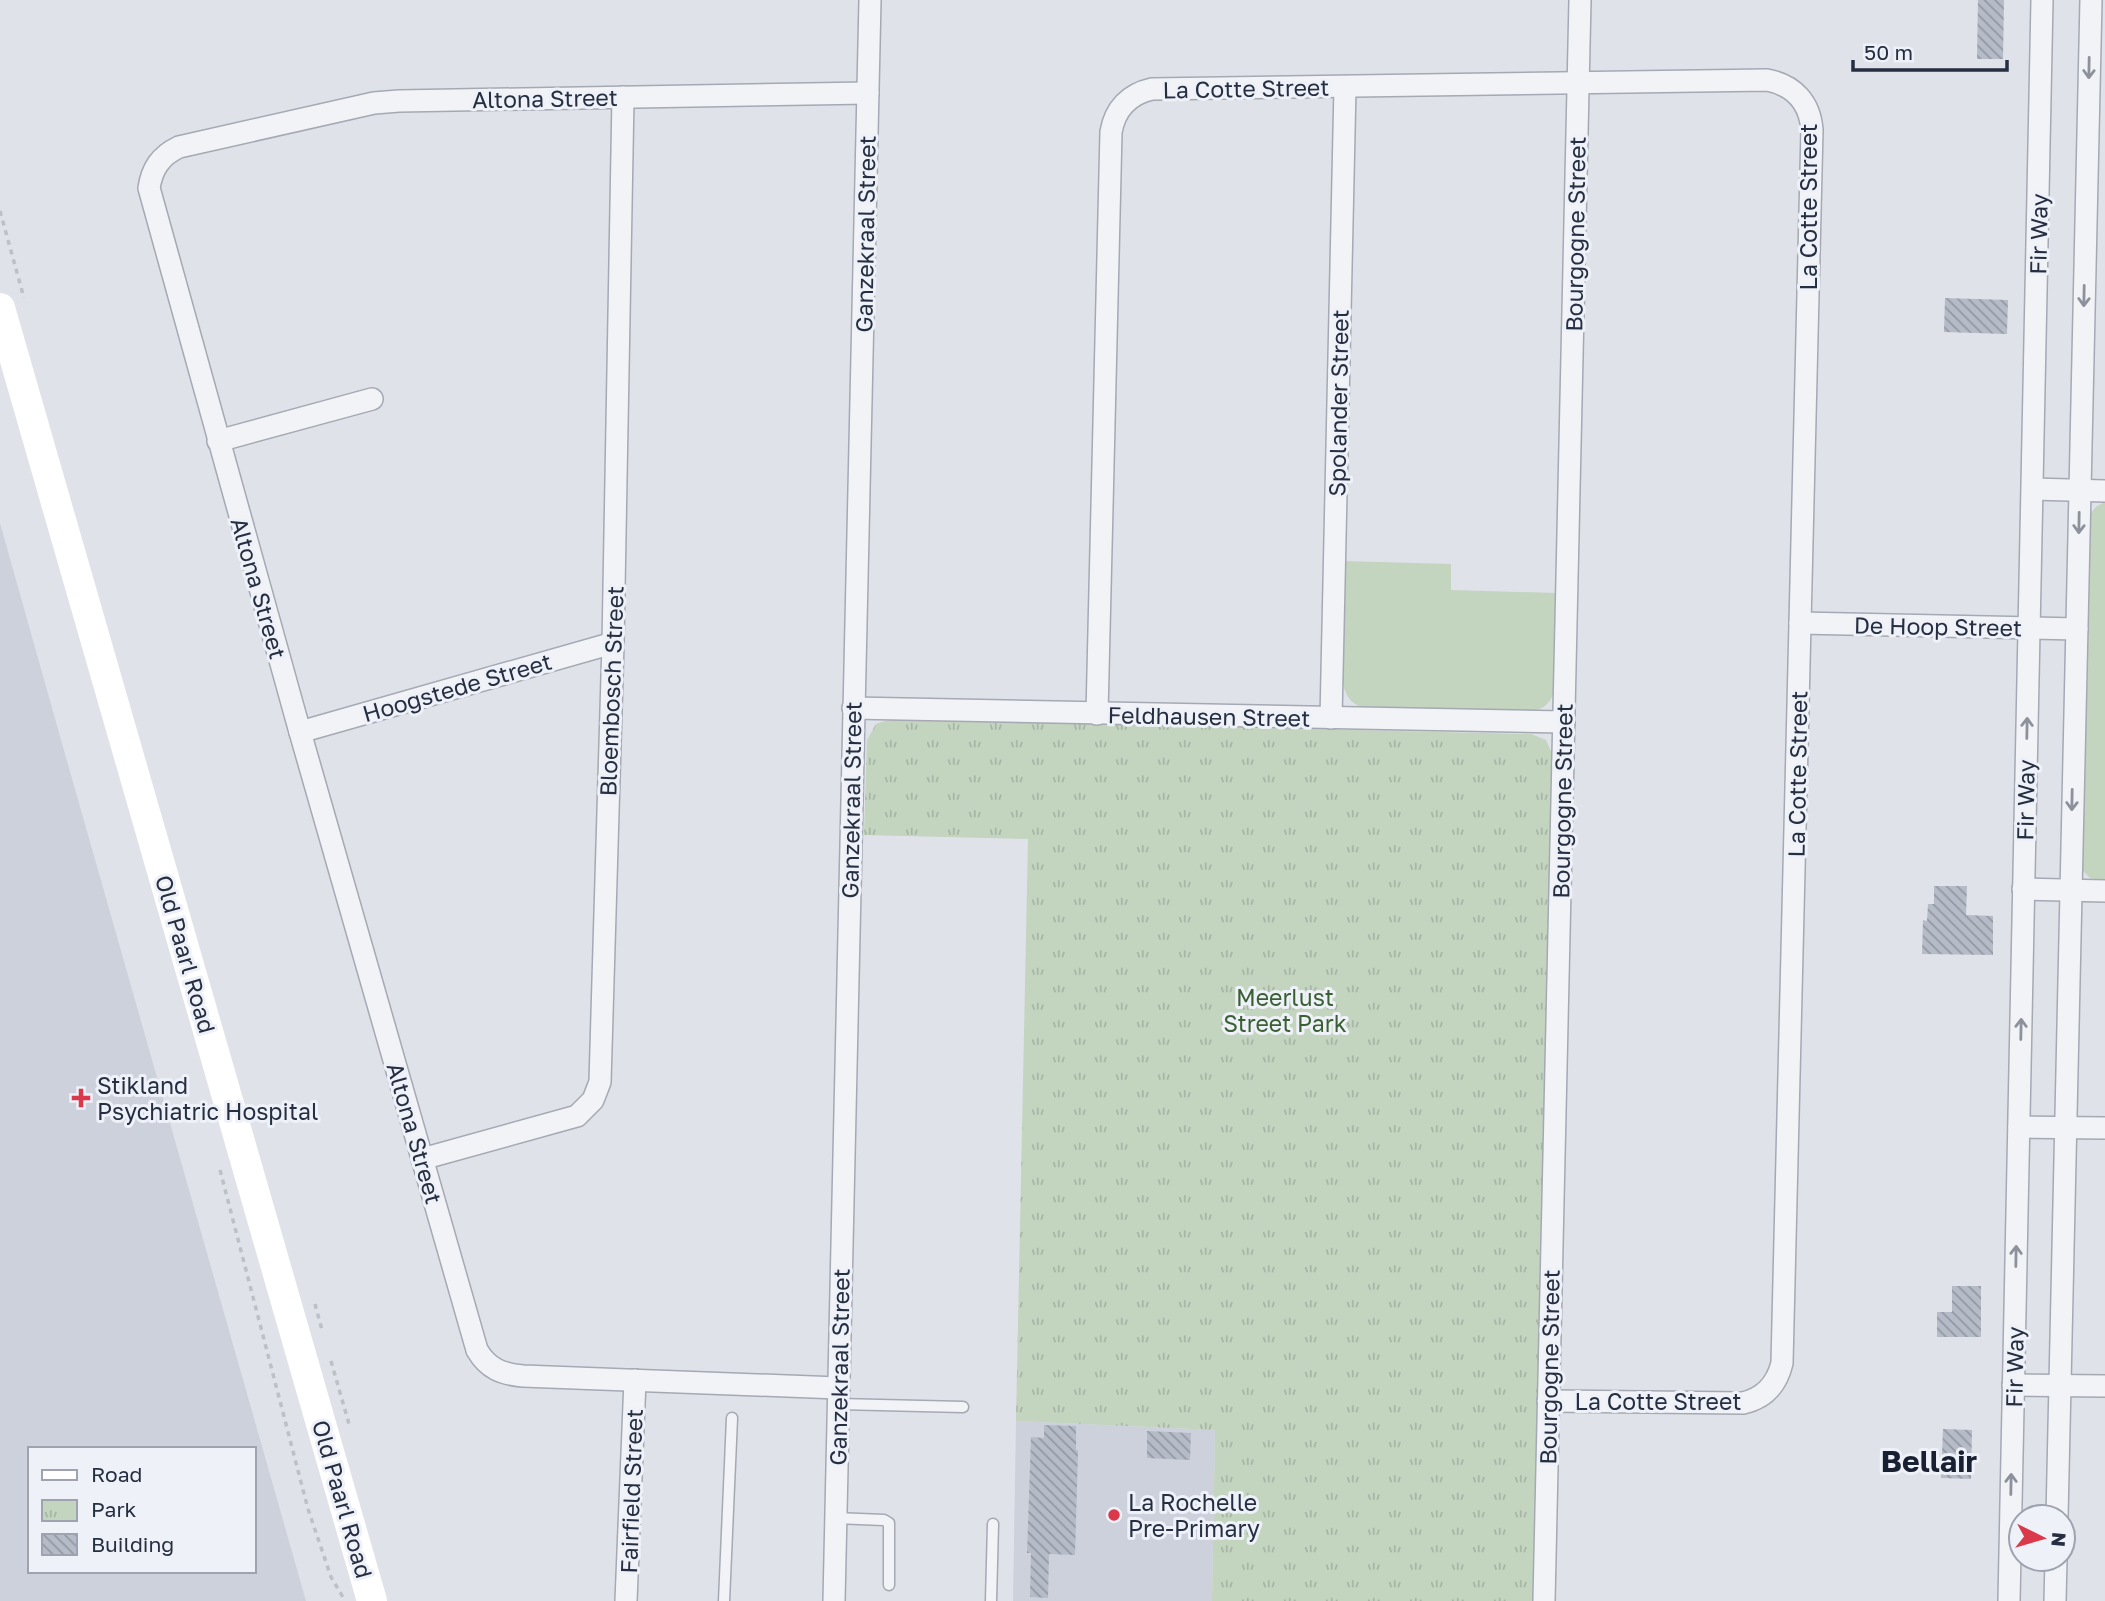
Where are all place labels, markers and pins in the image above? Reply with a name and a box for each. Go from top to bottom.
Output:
place label: Stikland Psychiatric Hospital [97,1071,318,1125]
marker: Stikland Psychiatric Hospital [71,1088,91,1108]
place label: La Rochelle Pre-Primary [1128,1488,1260,1542]
marker: La Rochelle Pre-Primary [1106,1507,1122,1523]

